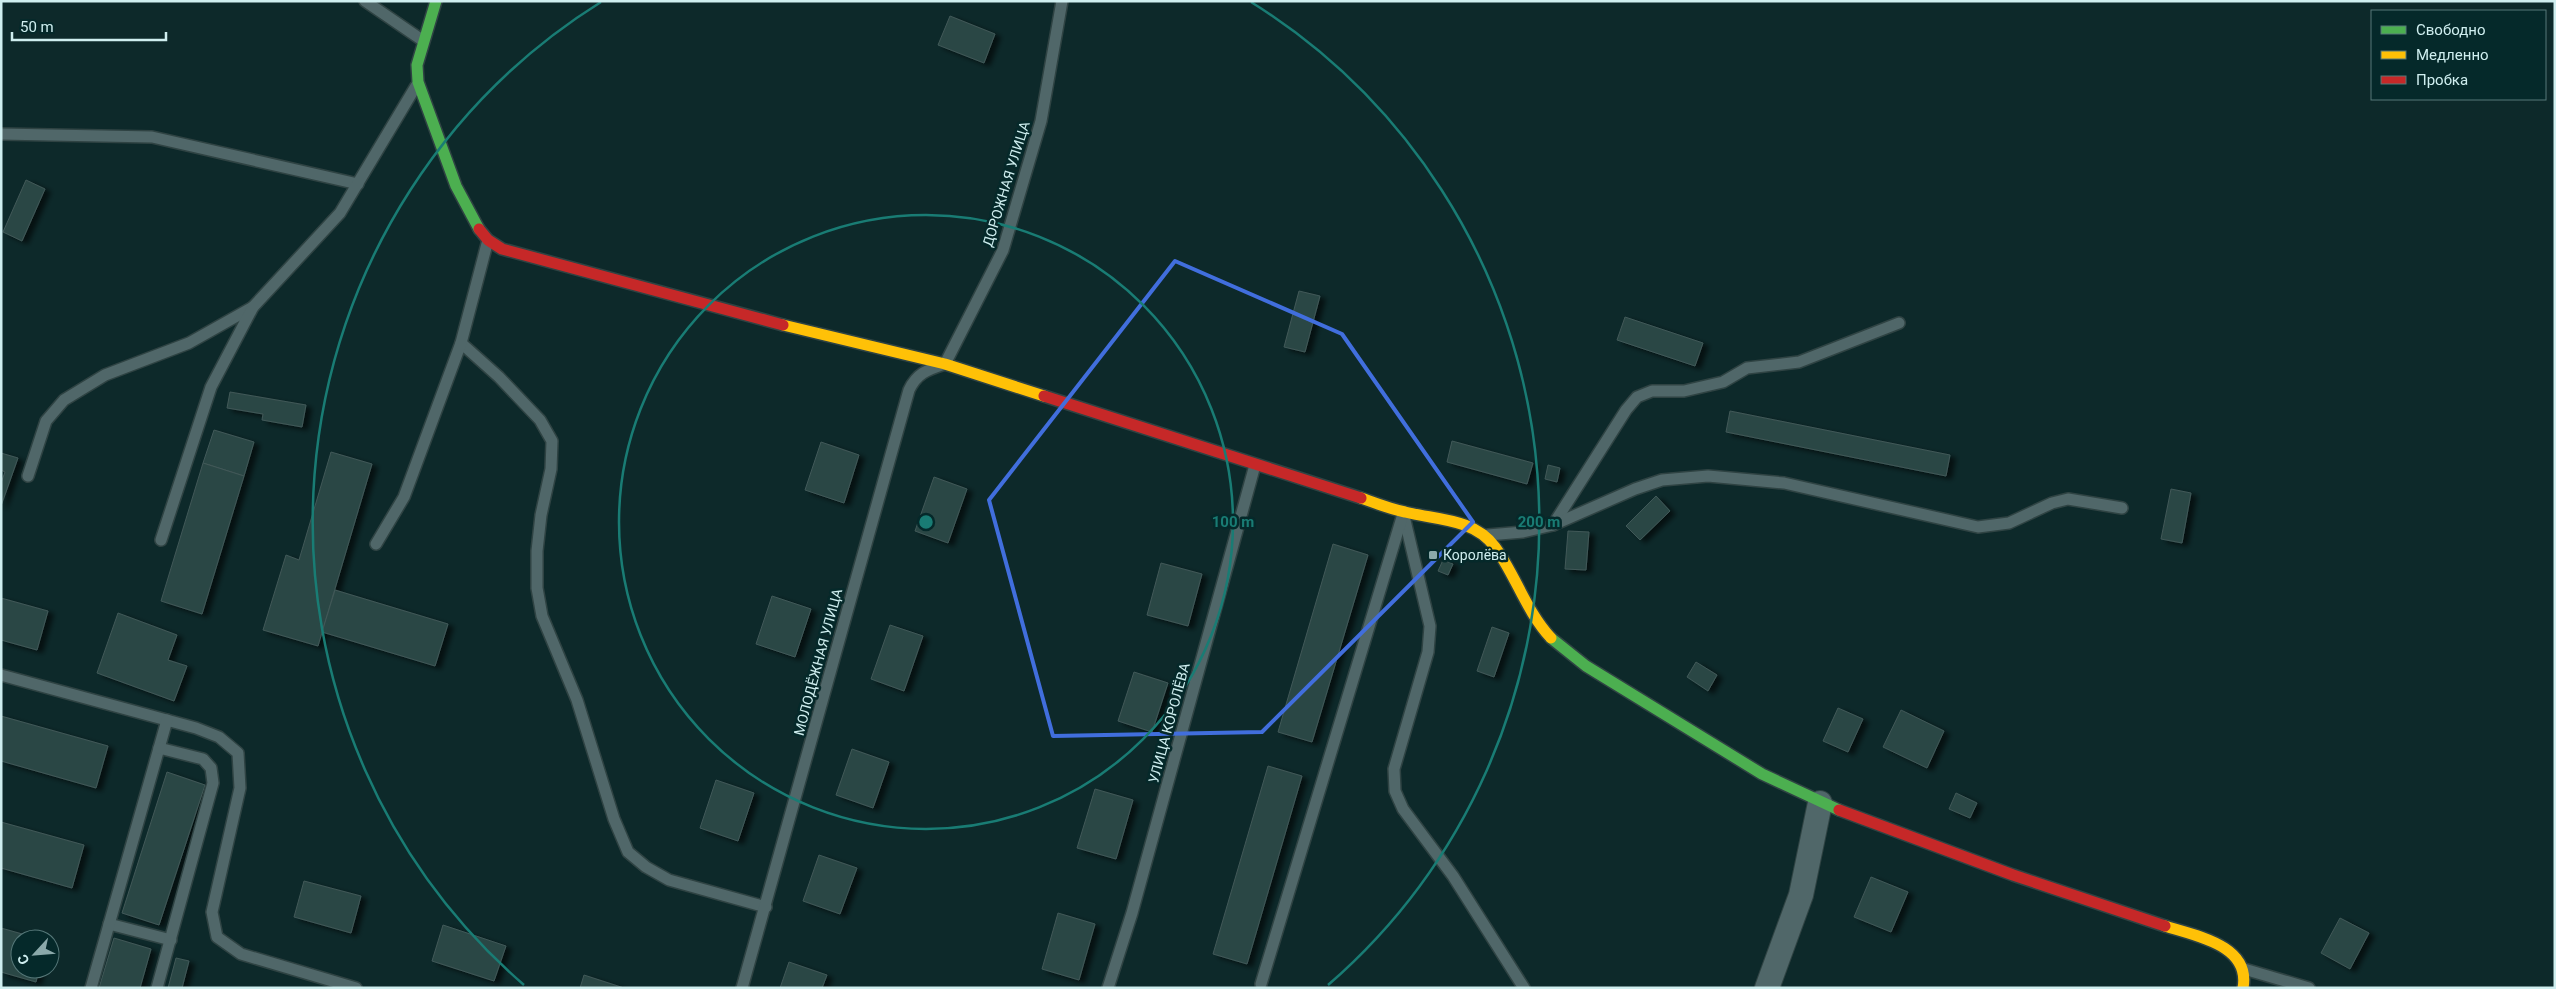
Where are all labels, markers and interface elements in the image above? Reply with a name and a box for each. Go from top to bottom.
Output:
scale bar [12,10,166,42]
legend [2371,10,2546,100]
text: 50 m [20,18,54,36]
text: Свободно [2416,21,2485,39]
text: Медленно [2416,46,2489,64]
text: Пробка [2416,71,2468,89]
street label: ДОРОЖНАЯ УЛИЦА [979,119,1033,249]
centre of rings [917,513,935,531]
text: 100 m [1212,513,1254,531]
text: 200 m [1518,513,1560,531]
place label: Королёва [1443,547,1507,563]
marker: Королёва [1427,549,1439,561]
street label: МОЛОДЁЖНАЯ УЛИЦА [791,587,845,737]
street label: УЛИЦА КОРОЛЁВА [1145,661,1193,785]
north arrow [10,929,60,979]
text: С [14,952,33,967]

